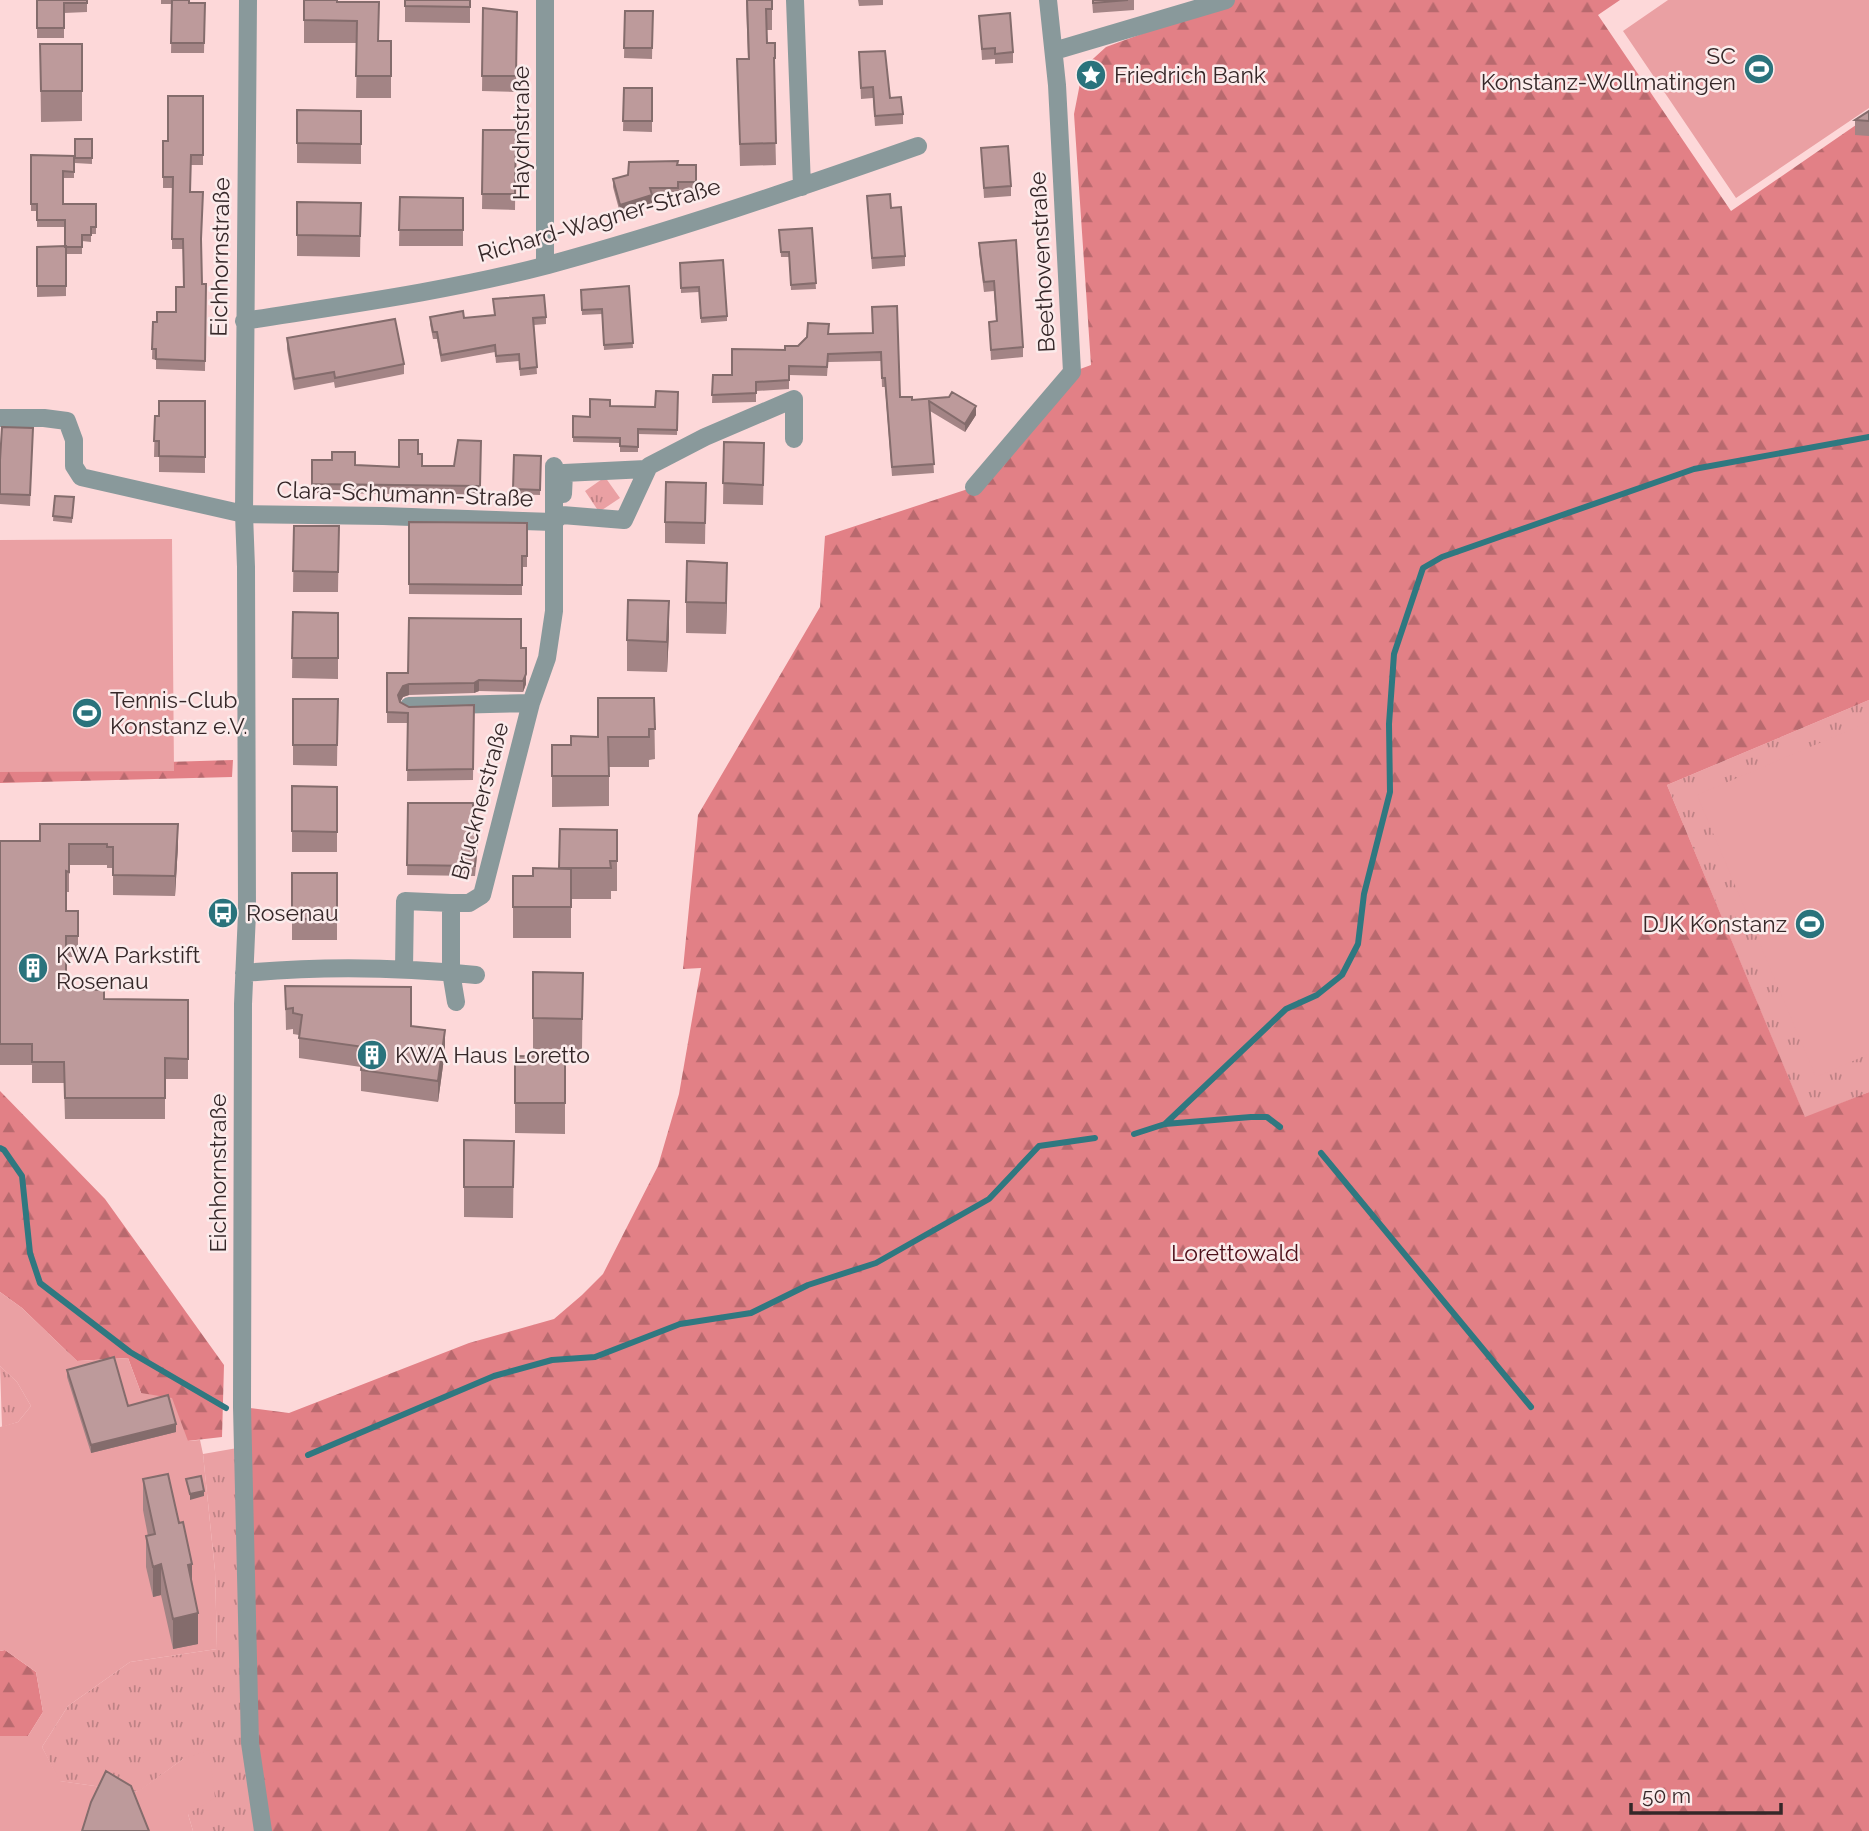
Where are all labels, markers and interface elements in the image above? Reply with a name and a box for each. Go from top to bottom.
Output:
place label: SC Konstanz-Wollmatingen [1481,42,1736,95]
sports icon: SC Konstanz-Wollmatingen [1742,52,1776,86]
place icon: Friedrich Bank [1074,58,1108,92]
place label: Friedrich Bank [1114,61,1266,88]
street label: Haydnstraße [507,66,534,200]
street label: Beethovenstraße [1023,171,1060,353]
street label: Richard-Wagner-Straße [474,172,723,267]
street label: Eichhornstraße [205,177,234,337]
street label: Clara-Schumann-Straße [276,476,534,511]
place label: Tennis-Club Konstanz e.V. [110,686,248,739]
sports icon: Tennis-Club Konstanz e.V. [70,696,104,730]
street label: Brucknerstraße [445,719,514,883]
bus stop icon: Rosenau [206,896,240,930]
place label: Rosenau [246,899,339,926]
sports icon: DJK Konstanz [1793,907,1827,941]
place label: DJK Konstanz [1642,910,1787,937]
place label: KWA Parkstift Rosenau [56,941,201,994]
building icon: KWA Parkstift Rosenau [16,951,50,985]
building icon: KWA Haus Loretto [355,1038,389,1072]
place label: KWA Haus Loretto [395,1041,590,1068]
street label: Eichhornstraße [204,1093,231,1253]
park label: Lorettowald [1171,1239,1299,1266]
scale bar [1631,1772,1782,1816]
text: 50 m [1642,1783,1691,1808]

